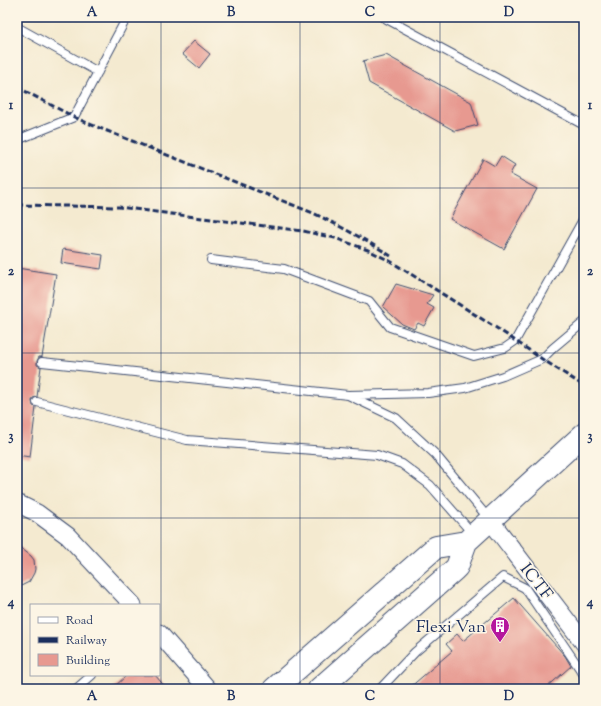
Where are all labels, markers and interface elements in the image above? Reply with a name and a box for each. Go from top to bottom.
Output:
text: A [87,4,98,22]
text: B [227,4,236,22]
text: C [365,4,375,22]
text: D [504,4,514,22]
text: 1 [9,97,14,115]
text: 1 [588,97,593,115]
text: 2 [8,263,15,281]
text: 2 [587,263,594,281]
text: 3 [8,428,14,446]
text: 3 [587,428,593,446]
street label: ICTF [513,559,558,606]
text: 4 [7,594,15,612]
text: 4 [586,594,594,612]
legend [30,604,160,676]
text: Road [66,612,93,630]
building icon: Flexi Van [489,615,511,643]
place label: Flexi Van [416,616,486,640]
text: Railway [66,632,107,650]
text: Building [66,652,110,670]
text: A [87,688,98,706]
text: B [227,688,236,706]
text: C [365,688,375,706]
text: D [504,688,514,706]

